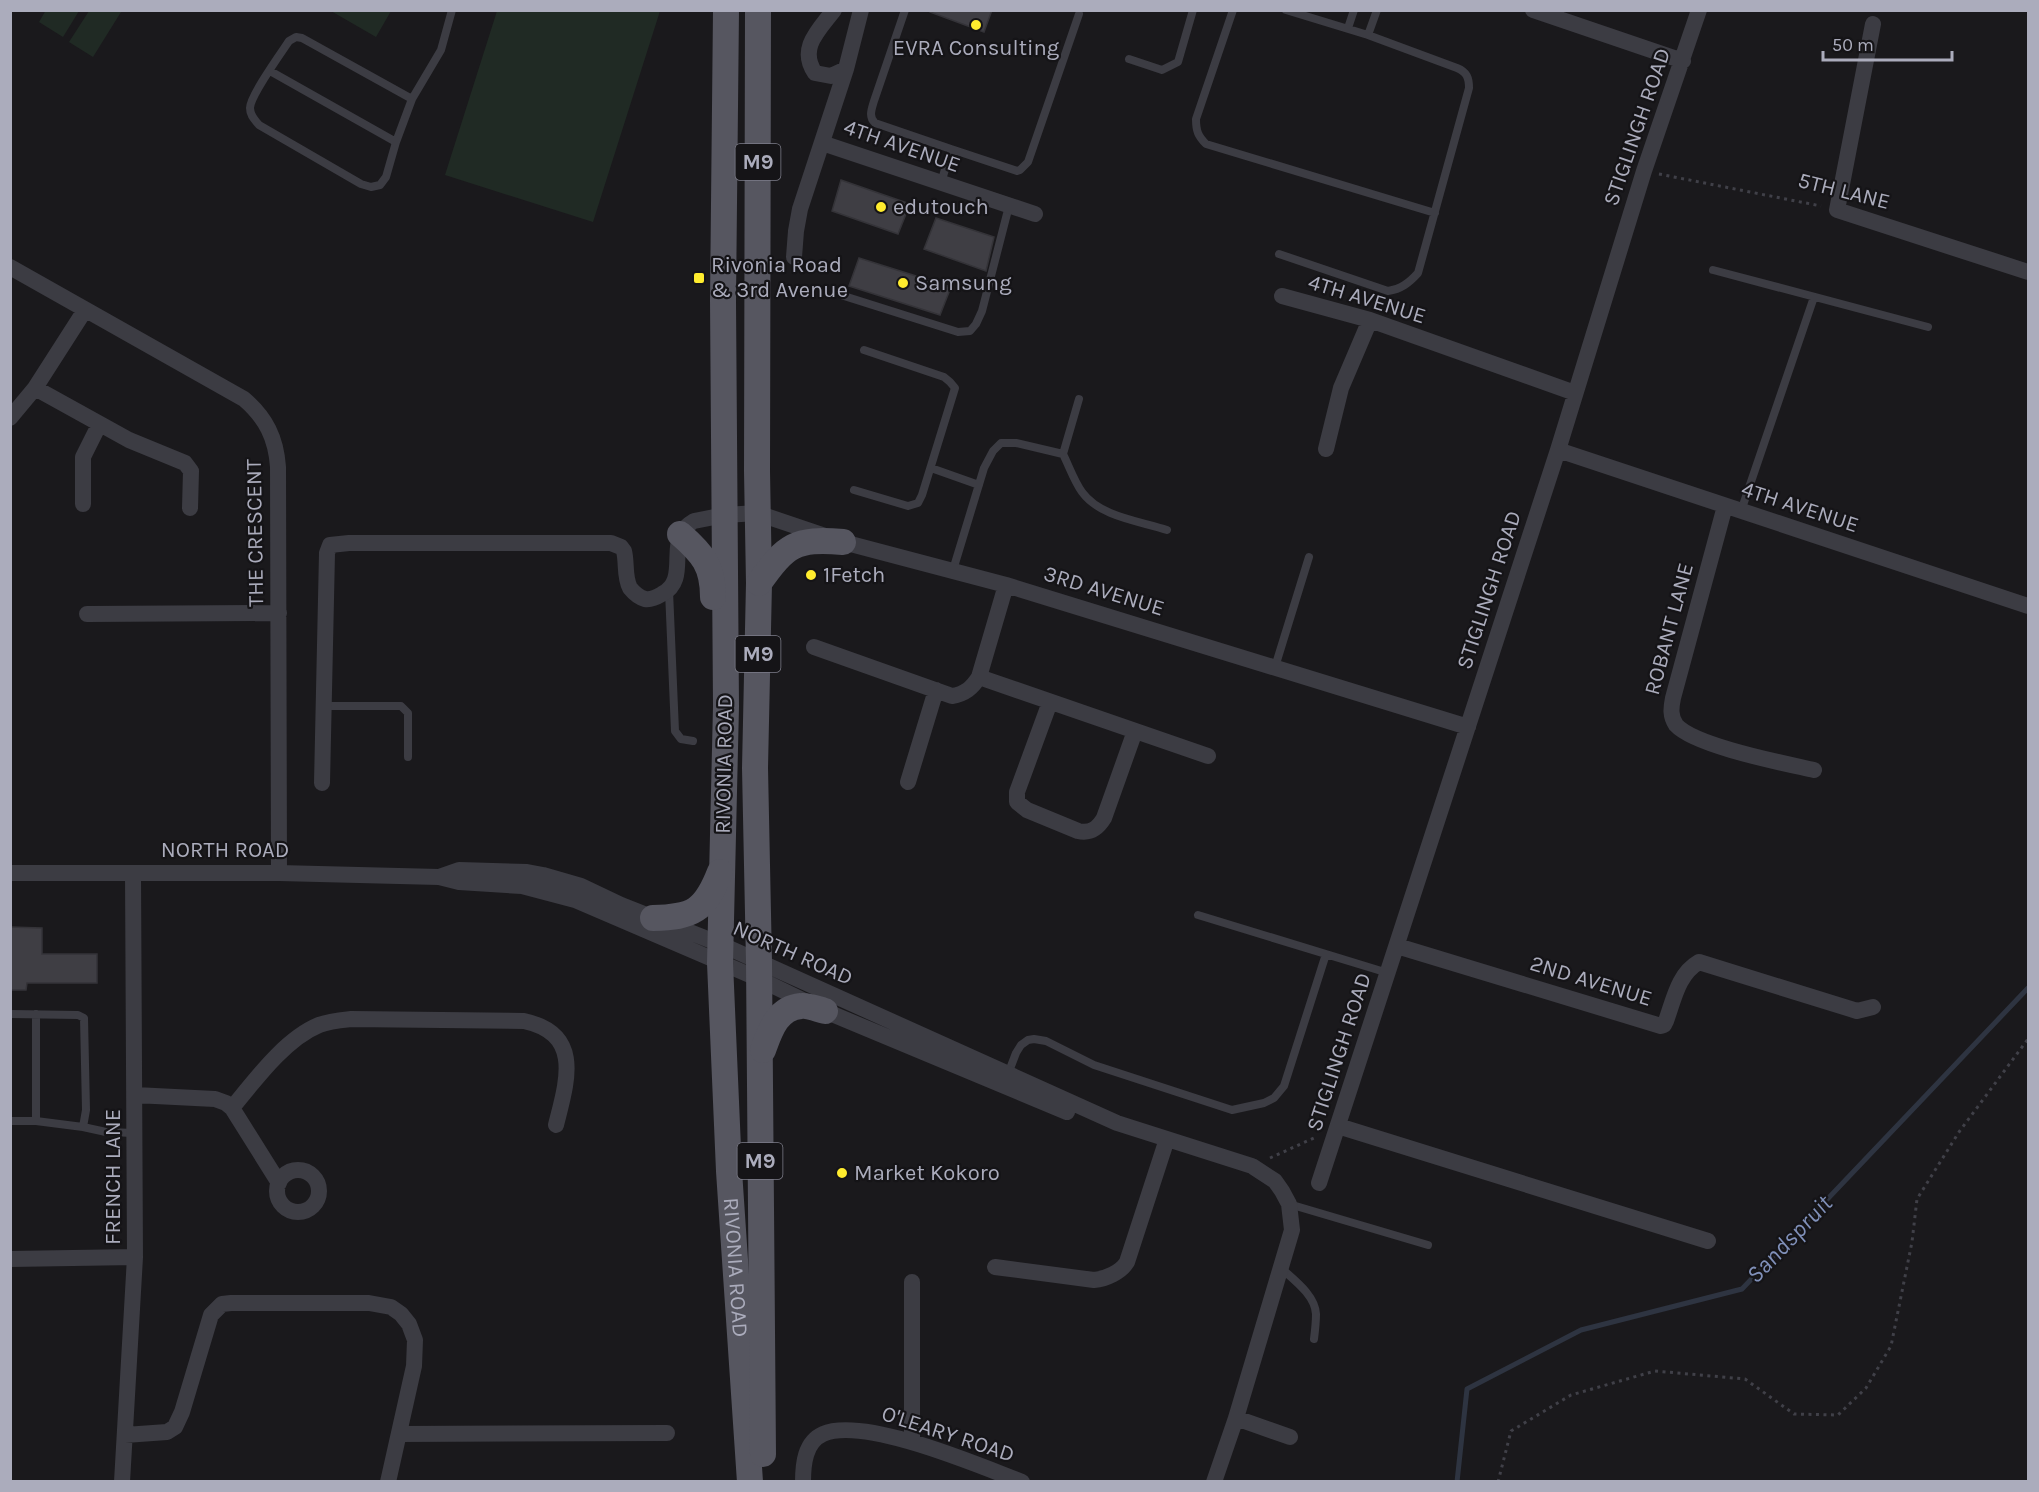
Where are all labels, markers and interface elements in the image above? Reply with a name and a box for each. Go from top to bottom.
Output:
marker: EVRA Consulting [969,18,983,32]
scale bar [1823,24,1952,62]
text: 50 m [1832,34,1874,56]
place label: EVRA Consulting [893,35,1060,61]
street label: STIGLINGH ROAD [1598,45,1676,209]
street label: 4TH AVENUE [840,114,964,178]
road number: M9 [736,144,780,180]
street label: 5TH LANE [1795,167,1893,215]
place label: edutouch [893,194,989,220]
marker: edutouch [874,200,888,214]
place label: Rivonia Road & 3rd Avenue [711,252,848,303]
street label: 4TH AVENUE [1305,269,1429,329]
place label: Samsung [915,270,1012,296]
marker: Rivonia Road & 3rd Avenue [692,271,706,285]
marker: Samsung [896,276,910,290]
street label: THE CRESCENT [241,459,269,607]
street label: 4TH AVENUE [1738,476,1862,538]
street label: STIGLINGH ROAD [1451,507,1527,673]
street label: 3RD AVENUE [1041,560,1167,622]
street label: ROBANT LANE [1639,560,1699,698]
place label: 1Fetch [823,562,885,588]
marker: 1Fetch [804,568,818,582]
road number: M9 [736,636,780,672]
street label: RIVONIA ROAD [710,694,738,834]
street label: NORTH ROAD [161,837,289,863]
street label: NORTH ROAD [729,915,857,991]
street label: 2ND AVENUE [1527,950,1655,1012]
street label: STIGLINGH ROAD [1301,969,1377,1135]
street label: FRENCH LANE [100,1109,126,1245]
road number: M9 [738,1143,783,1179]
place label: Market Kokoro [854,1160,1000,1186]
marker: Market Kokoro [835,1166,849,1180]
water label: Sandspruit [1740,1189,1838,1289]
street label: RIVONIA ROAD [718,1197,753,1338]
street label: O'LEARY ROAD [878,1400,1018,1468]

